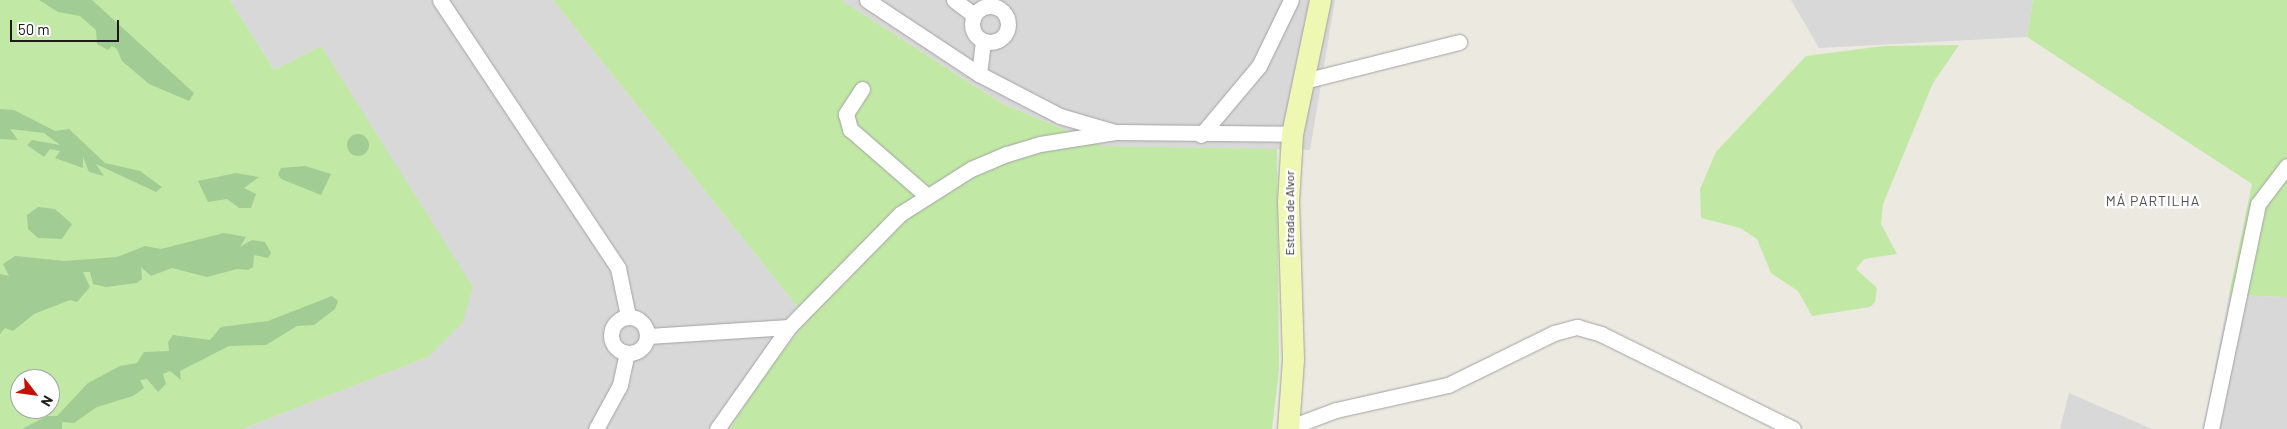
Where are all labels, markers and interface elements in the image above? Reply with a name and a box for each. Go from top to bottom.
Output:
scale bar [12,10,121,42]
text: 50 m [18,20,50,38]
street label: Estrada de Alvor [1283,171,1297,255]
district label: MÁ PARTILHA [2104,193,2202,209]
north arrow [10,369,60,419]
text: N [38,393,57,410]

